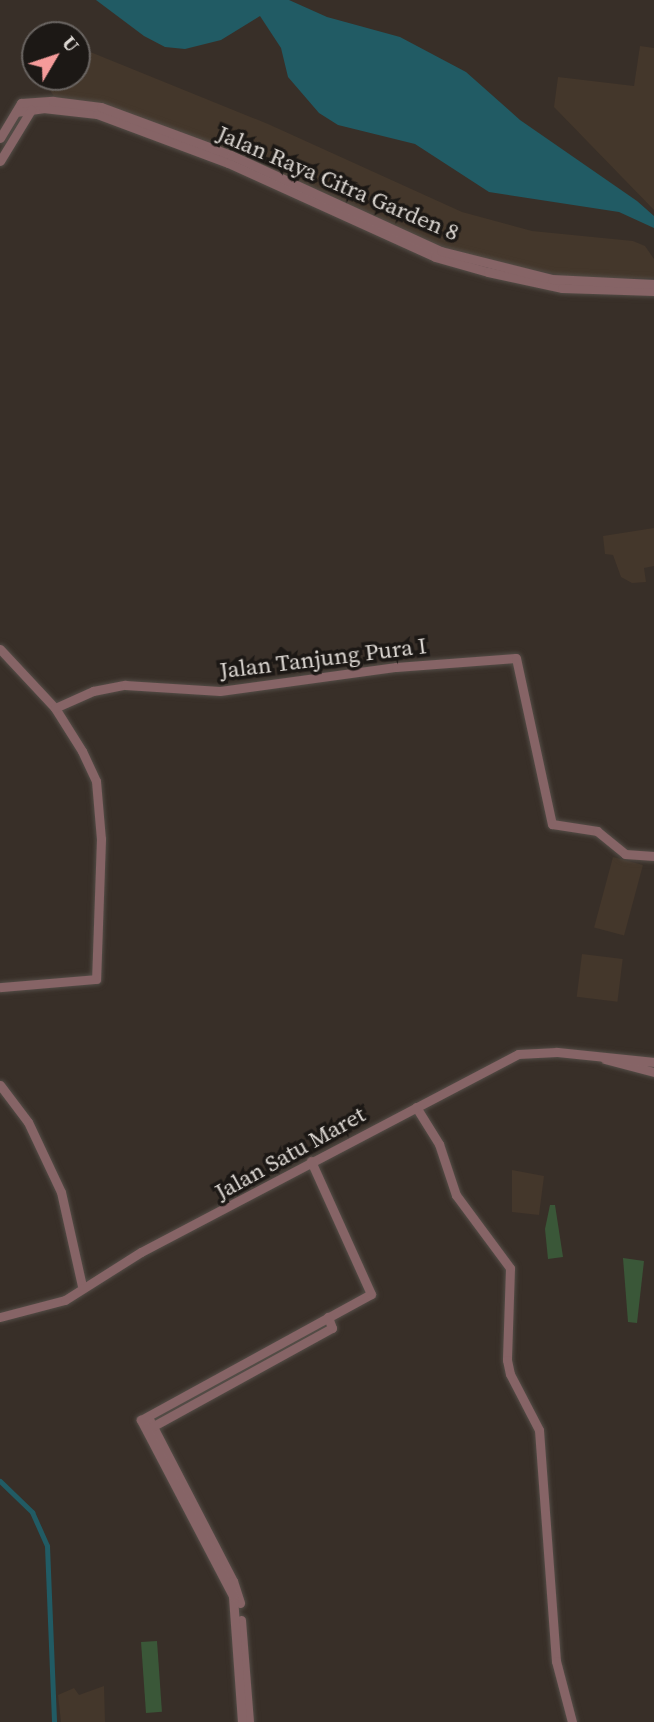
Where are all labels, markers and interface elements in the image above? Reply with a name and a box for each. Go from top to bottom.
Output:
north arrow [21,21,91,91]
text: U [56,30,85,58]
street label: Jalan Raya Citra Garden 8 [213,120,463,246]
street label: Jalan Tanjung Pura I [218,632,428,684]
street label: Jalan Satu Maret [210,1100,370,1206]

